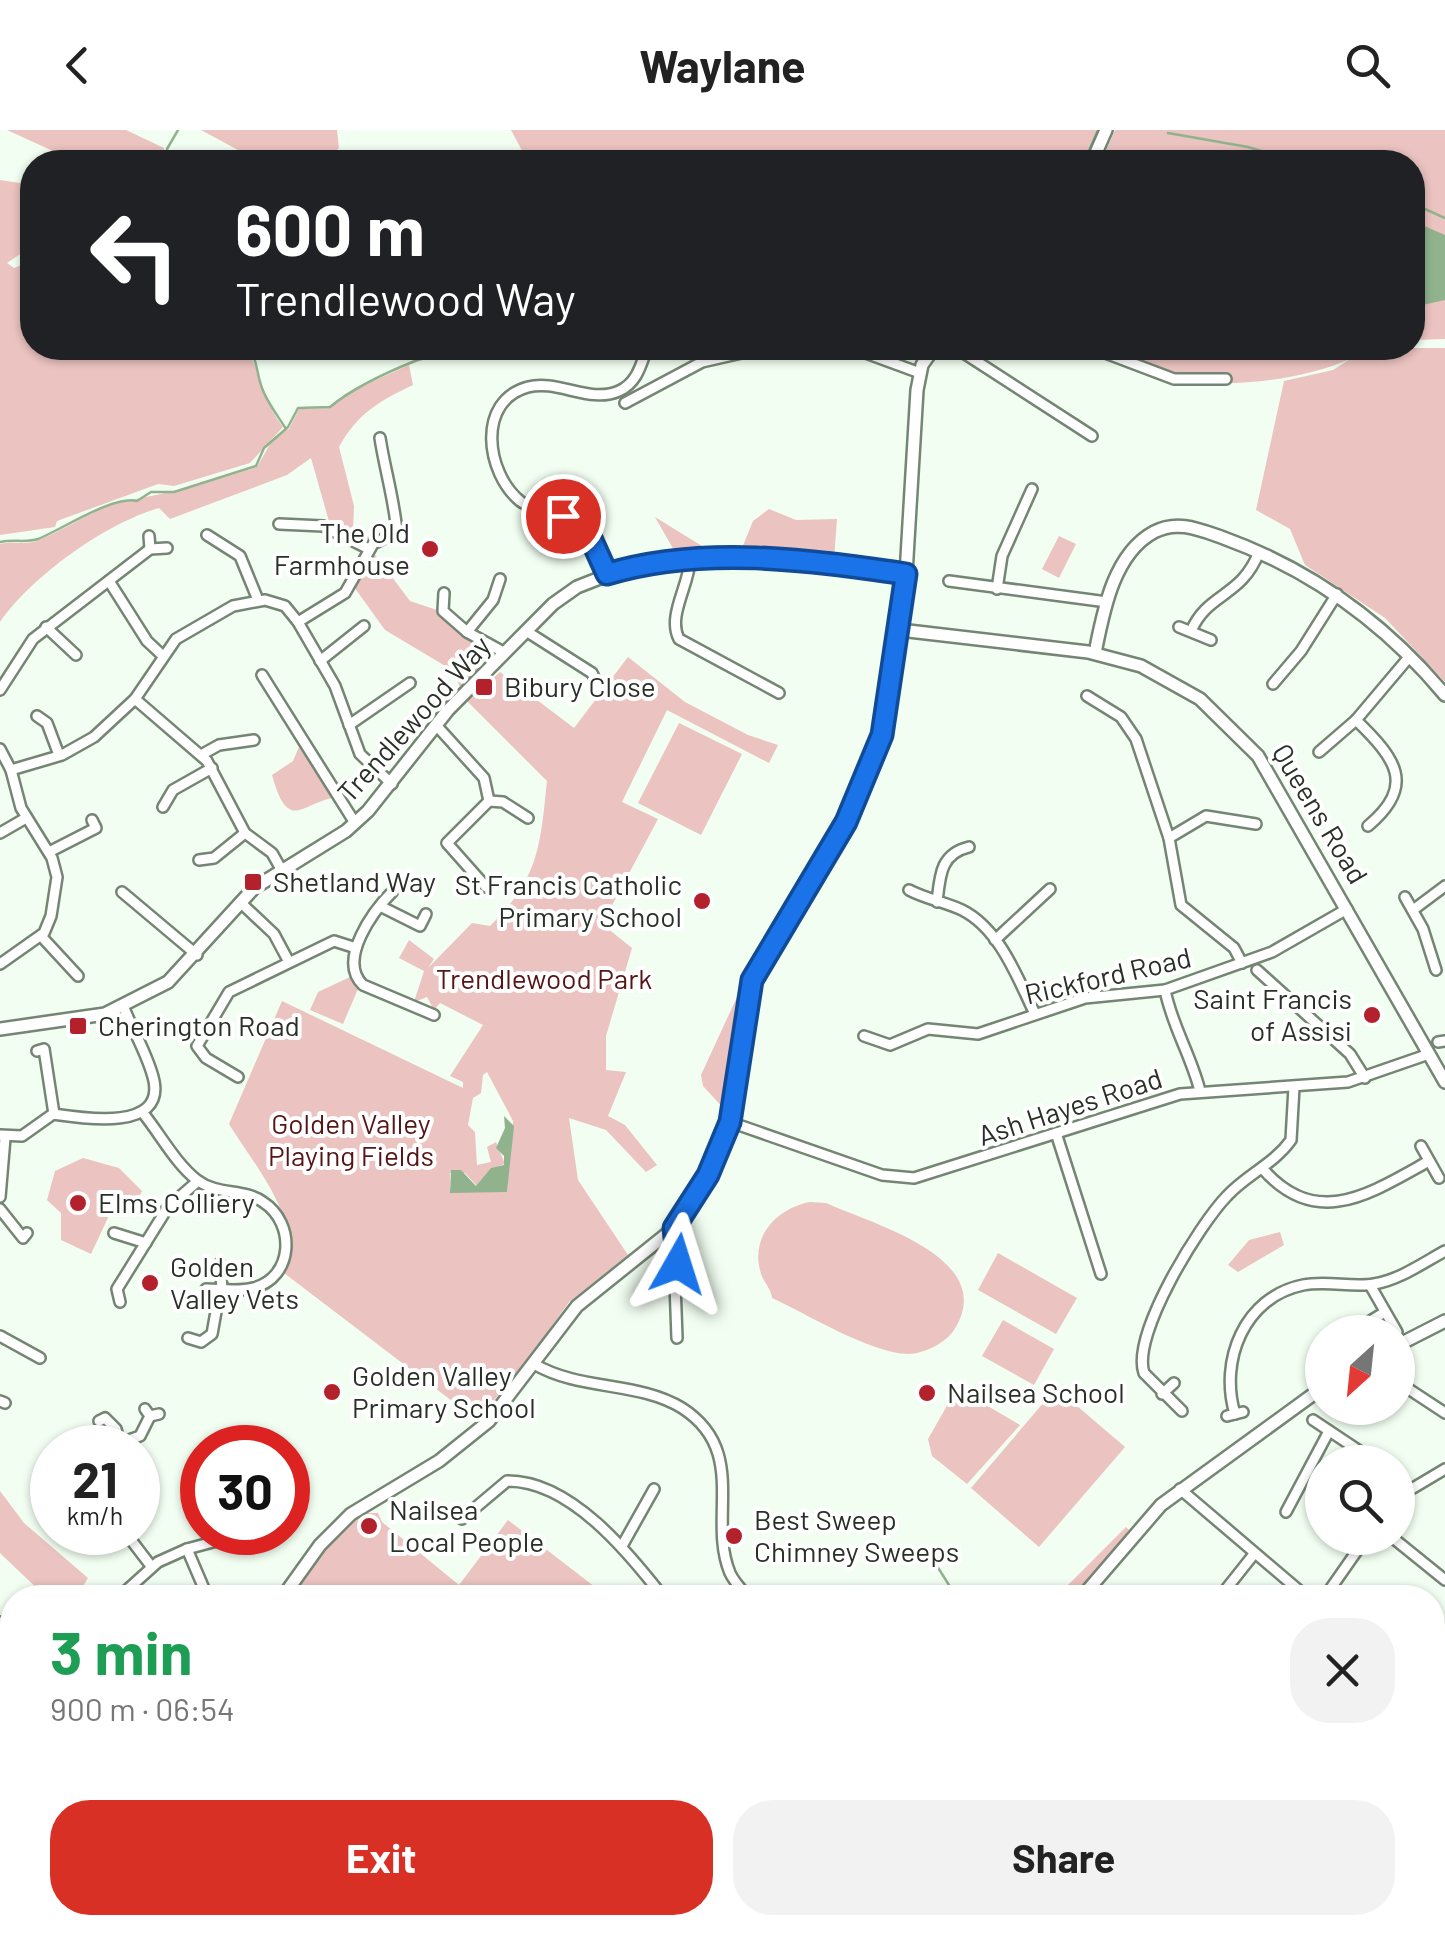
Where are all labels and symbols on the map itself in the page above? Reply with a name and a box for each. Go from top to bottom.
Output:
pin [521,474,606,559]
place label: The Old Farmhouse [274,515,410,581]
marker: The Old Farmhouse [419,538,441,560]
street label: Trendlewood Way [330,628,497,808]
place label: Bibury Close [504,669,656,703]
marker: Bibury Close [473,676,495,698]
street label: Queens Road [1266,737,1376,890]
place label: Shetland Way [273,864,436,898]
place label: St Francis Catholic Primary School [455,867,682,933]
marker: Shetland Way [242,871,264,893]
marker: St Francis Catholic Primary School [691,890,713,912]
street label: Rickford Road [1021,939,1194,1011]
park label: Trendlewood Park [436,961,652,995]
place label: Saint Francis of Assisi [1193,981,1352,1047]
marker: Saint Francis of Assisi [1361,1004,1383,1026]
place label: Cherington Road [98,1008,300,1042]
marker: Cherington Road [67,1015,89,1037]
street label: Ash Hayes Road [973,1060,1166,1152]
park label: Golden Valley Playing Fields [268,1106,434,1172]
place label: Elms Colliery [98,1185,255,1219]
marker: Elms Colliery [67,1192,89,1214]
position arrow [626,1212,730,1316]
place label: Golden Valley Vets [170,1249,299,1315]
marker: Golden Valley Vets [139,1272,161,1294]
north arrow [1305,1315,1415,1425]
place label: Golden Valley Primary School [352,1358,536,1424]
place label: Nailsea School [947,1375,1125,1409]
marker: Golden Valley Primary School [321,1381,343,1403]
marker: Nailsea School [916,1382,938,1404]
speed limit sign: 30 [180,1425,310,1555]
place label: Nailsea Local People [389,1492,544,1558]
place label: Best Sweep Chimney Sweeps [754,1502,959,1568]
marker: Nailsea Local People [358,1515,380,1537]
marker: Best Sweep Chimney Sweeps [723,1525,745,1547]

